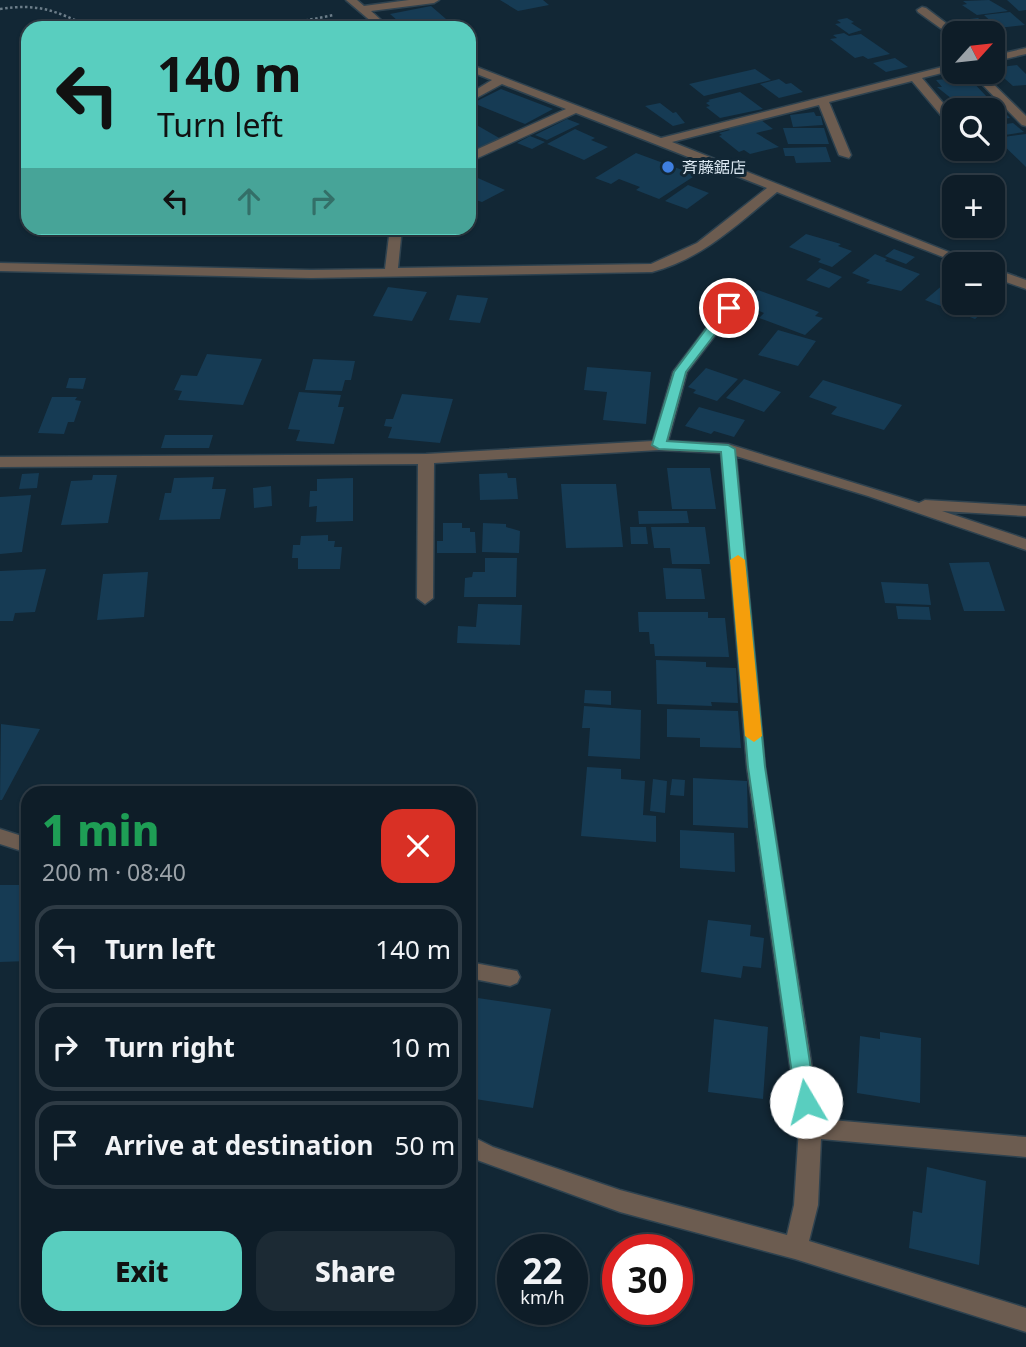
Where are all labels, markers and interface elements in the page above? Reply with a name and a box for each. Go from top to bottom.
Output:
north arrow [942,21,1004,84]
map controls [942,21,1005,315]
text: 140 m [157,40,302,106]
icon: left [42,49,133,140]
button: search [942,98,1005,161]
text: Turn left [157,103,283,146]
place label: 斉藤鋸店 [682,156,746,178]
marker: 斉藤鋸店 [660,159,676,175]
button: + [942,175,1005,238]
icon: left [157,182,195,220]
icon: ahead [230,182,268,220]
icon: right [303,182,341,220]
button: − [942,252,1005,315]
pin [699,278,759,338]
icon: arrive [710,289,748,327]
text: 1 min [42,801,159,858]
button: close [381,809,455,883]
text: 200 m · 08:40 [42,856,186,888]
icon: left [46,930,84,968]
text: Turn left [105,931,216,967]
text: 140 m [375,931,451,967]
icon: right [46,1028,84,1066]
text: Turn right [105,1029,235,1065]
text: 10 m [390,1029,451,1065]
position arrow [769,1065,843,1139]
icon: arrive [46,1126,84,1164]
text: Arrive at destination [105,1127,374,1163]
text: 50 m [395,1127,455,1163]
button: Exit [42,1231,242,1311]
button: Share [256,1231,455,1311]
speed limit sign: 30 [602,1234,693,1325]
text: 22 [522,1247,563,1294]
text: km/h [520,1285,565,1309]

